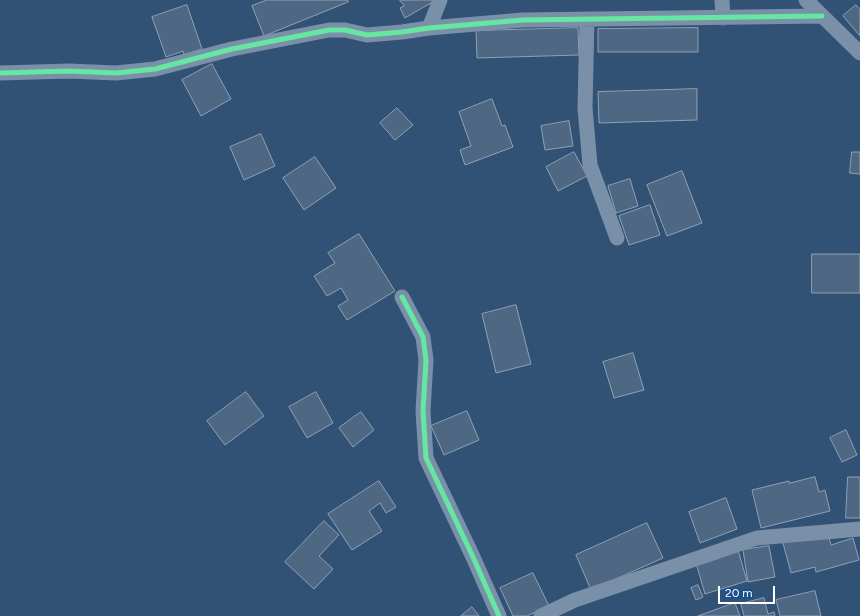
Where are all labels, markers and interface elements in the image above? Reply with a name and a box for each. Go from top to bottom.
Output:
scale bar [720,578,777,604]
text: 20 m [725,586,753,600]

